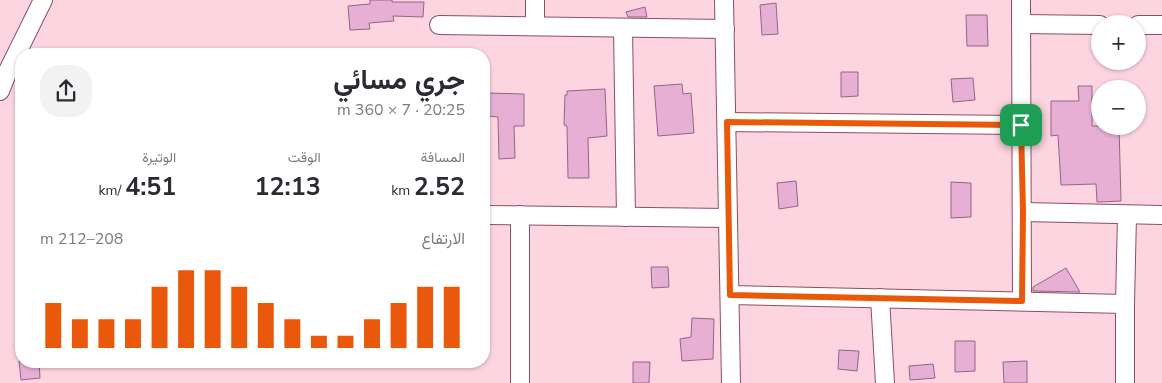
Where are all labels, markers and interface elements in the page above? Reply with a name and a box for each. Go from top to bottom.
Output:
map controls [1091,15,1146,135]
button: + [1091,15,1146,70]
text: جري مسائي [333,61,465,99]
button: share [40,65,92,117]
button: − [1091,80,1146,135]
text: 20:25 · 7 × 360 m [337,99,465,121]
pin [1000,104,1042,146]
icon: arrive [1007,111,1035,139]
text: الوتيرة [142,148,176,167]
text: الوقت [288,148,321,167]
text: المسافة [421,148,465,167]
text: 4:51 [125,170,176,204]
text: 12:13 [254,170,321,204]
text: 2.52 [414,170,465,204]
text: /km [99,181,125,200]
text: km [391,181,414,200]
text: 208–212 m [40,228,123,250]
text: الارتفاع [422,228,465,250]

